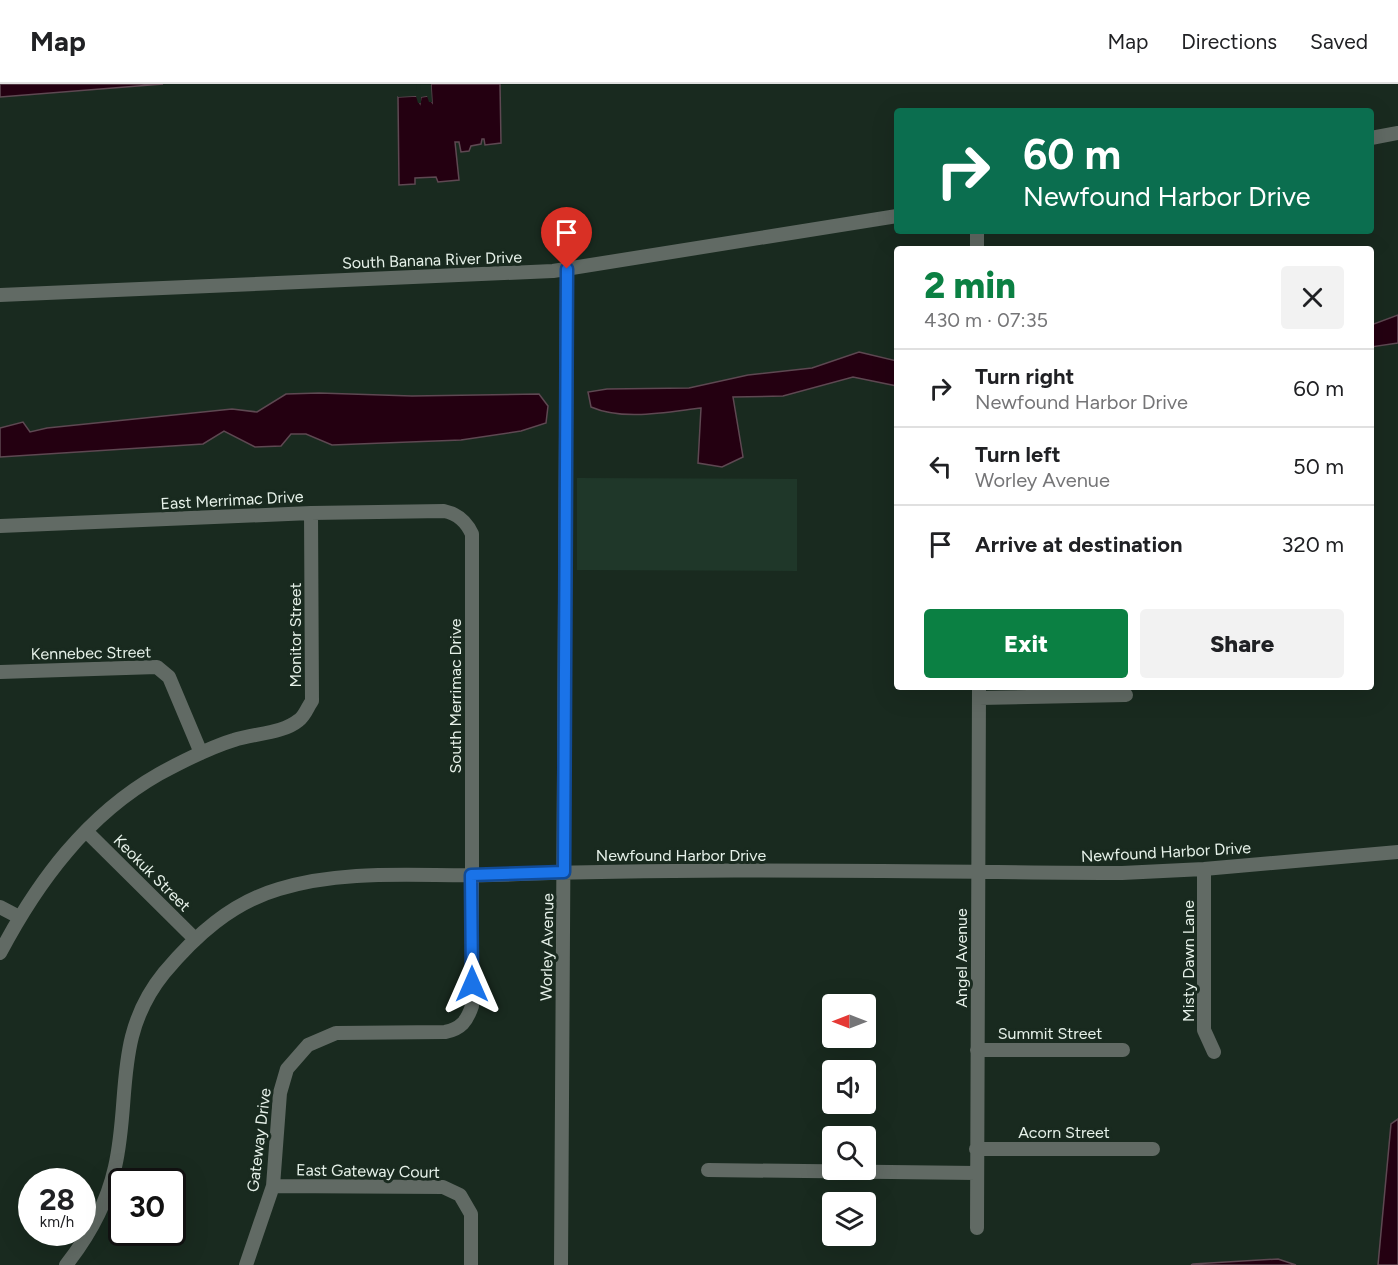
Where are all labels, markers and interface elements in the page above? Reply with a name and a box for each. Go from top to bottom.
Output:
text: Map [30,24,86,58]
text: Map [1107,29,1148,54]
text: Directions [1181,29,1277,54]
text: Saved [1310,29,1368,54]
text: 60 m [1023,129,1121,180]
icon: right [924,132,1002,210]
text: Newfound Harbor Drive [1023,180,1311,213]
pin [541,207,592,269]
icon: arrive [550,216,583,249]
street label: South Banana River Drive [342,247,523,273]
text: 2 min [924,264,1016,307]
button: close [1281,266,1344,329]
text: 430 m · 07:35 [924,308,1048,332]
text: Turn right [975,363,1074,390]
icon: right [924,372,957,405]
text: 60 m [1293,375,1344,402]
text: Newfound Harbor Drive [975,390,1188,414]
text: Turn left [975,441,1061,468]
icon: left [924,450,957,483]
text: 50 m [1293,453,1344,480]
text: Worley Avenue [975,468,1110,492]
street label: East Merrimac Drive [160,487,304,513]
icon: arrive [924,528,957,561]
text: Arrive at destination [975,531,1183,558]
text: 320 m [1281,531,1344,558]
street label: Monitor Street [286,583,305,687]
button: Exit [924,609,1128,678]
button: Share [1140,609,1344,678]
street label: South Merrimac Drive [446,618,465,774]
street label: Kennebec Street [31,642,151,664]
street label: Keokuk Street [110,831,194,915]
street label: Newfound Harbor Drive [1080,838,1252,866]
street label: Newfound Harbor Drive [596,846,766,865]
street label: Worley Avenue [537,893,557,1001]
street label: Misty Dawn Lane [1179,900,1198,1022]
street label: Angel Avenue [952,908,971,1008]
position arrow [440,952,504,1016]
north arrow [822,994,876,1048]
map controls [822,994,876,1246]
street label: Summit Street [998,1024,1102,1043]
button: sound [822,1060,876,1114]
street label: Gateway Drive [243,1087,275,1193]
street label: Acorn Street [1018,1123,1110,1142]
button: search [822,1126,876,1180]
street label: East Gateway Court [296,1160,440,1182]
speed limit sign: 30 [108,1168,186,1246]
text: 28 [39,1181,75,1218]
button: layers [822,1192,876,1246]
text: km/h [40,1213,74,1231]

